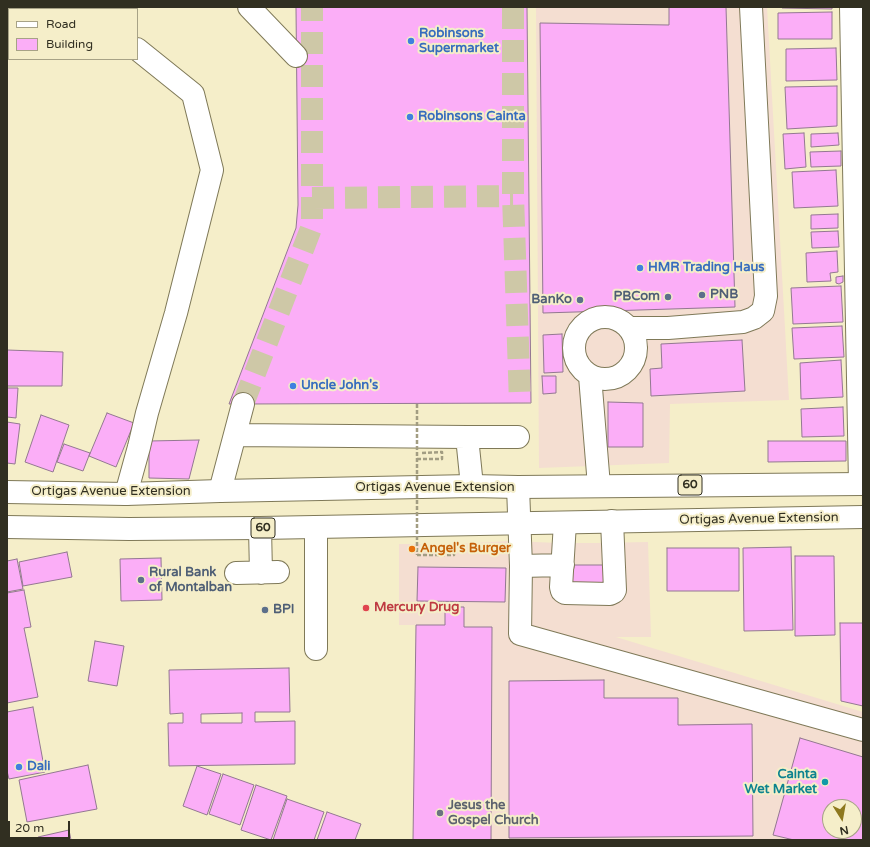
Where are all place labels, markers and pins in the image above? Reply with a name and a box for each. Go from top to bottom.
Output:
place label: Robinsons Supermarket [419,26,499,57]
marker: Robinsons Supermarket [406,36,416,46]
place label: Robinsons Cainta [418,109,526,125]
marker: Robinsons Cainta [405,112,415,122]
place label: HMR Trading Haus [648,260,765,276]
marker: HMR Trading Haus [635,263,645,273]
place label: PNB [710,287,738,303]
place label: PBCom [614,289,660,305]
marker: PNB [697,290,707,300]
place label: BanKo [531,292,572,308]
marker: PBCom [663,292,673,302]
marker: BanKo [575,295,585,305]
place label: Uncle John's [301,378,378,394]
marker: Uncle John's [288,381,298,391]
place label: Angel's Burger [420,541,511,557]
marker: Angel's Burger [407,544,417,554]
place label: Rural Bank of Montalban [149,565,232,596]
marker: Rural Bank of Montalban [136,575,146,585]
place label: Mercury Drug [374,600,459,616]
place label: BPI [273,602,294,618]
marker: Mercury Drug [361,603,371,613]
marker: BPI [260,605,270,615]
place label: Dali [27,759,50,775]
marker: Dali [14,762,24,772]
place label: Cainta Wet Market [745,767,817,798]
marker: Cainta Wet Market [820,777,830,787]
place label: Jesus the Gospel Church [448,798,539,829]
marker: Jesus the Gospel Church [435,808,445,818]

